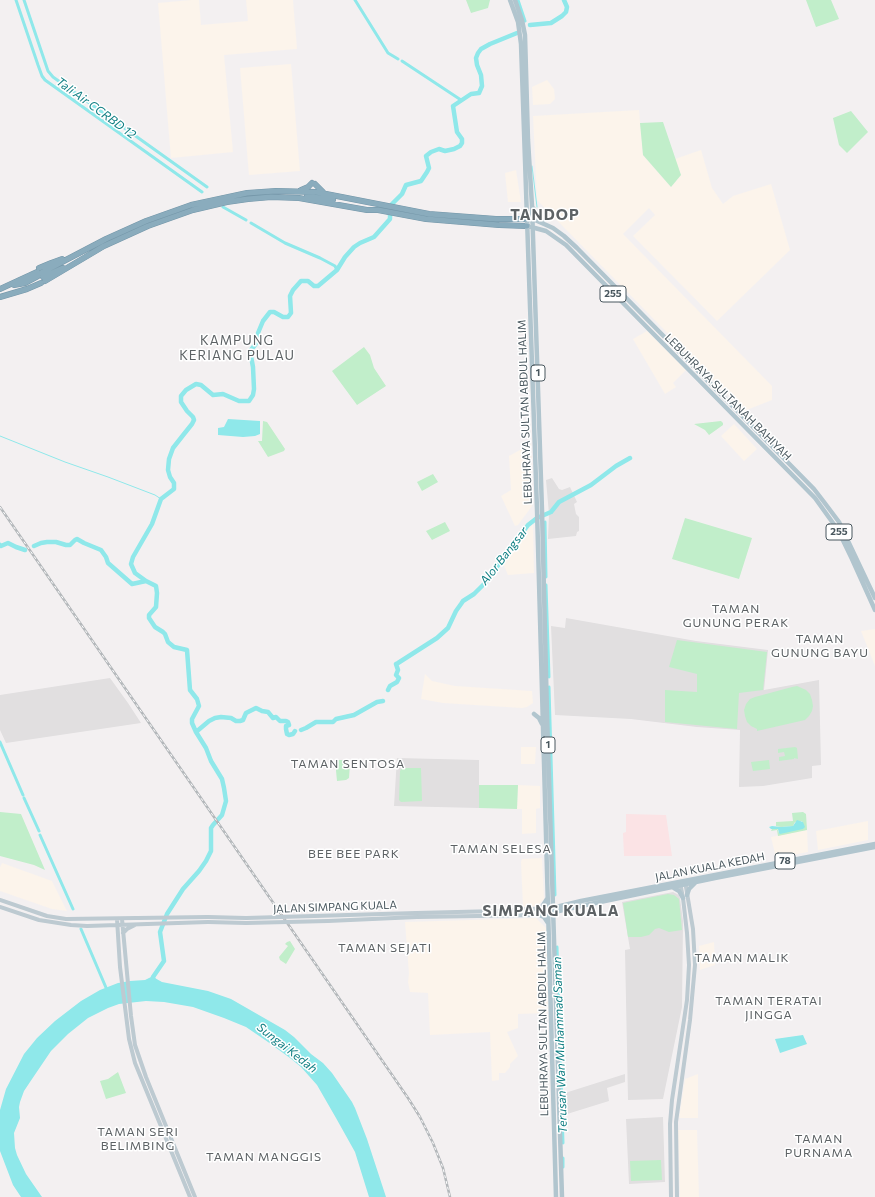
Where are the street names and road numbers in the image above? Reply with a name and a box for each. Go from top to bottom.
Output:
road number: 255 [600,286,626,302]
street label: LEBUHRAYA SULTAN ABDUL HALIM [515,319,535,505]
street label: LEBUHRAYA SULTANAH BAHIYAH [662,331,794,463]
road number: 1 [531,365,545,381]
road number: 255 [826,524,852,540]
road number: 1 [541,737,555,753]
street label: JALAN KUALA KEDAH [654,850,766,884]
road number: 78 [775,853,795,869]
street label: JALAN SIMPANG KUALA [273,898,397,916]
street label: LEBUHRAYA SULTAN ABDUL HALIM [535,931,551,1117]

